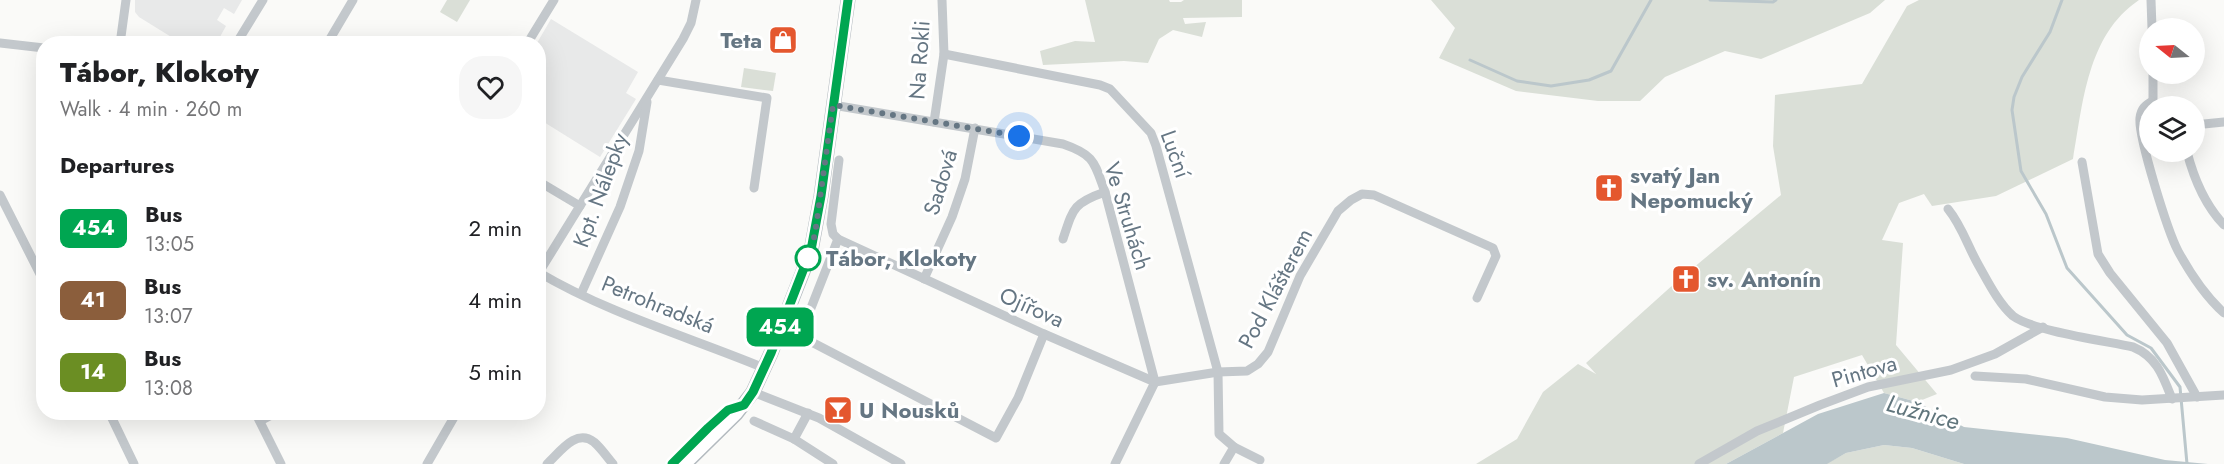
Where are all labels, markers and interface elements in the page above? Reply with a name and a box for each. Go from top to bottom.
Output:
north arrow [2139,18,2205,84]
map controls [2139,18,2205,162]
street label: Na Rokli [900,19,938,101]
place label: Teta [720,24,762,56]
shop icon: Teta [767,24,799,56]
text: Tábor, Klokoty [60,52,259,93]
button: heart [459,56,522,119]
text: Walk · 4 min · 260 m [60,95,242,124]
button: layers [2139,96,2205,162]
your location [1004,121,1034,151]
street label: Luční [1153,126,1200,184]
street label: Kpt. Nálepky [564,128,636,252]
street label: Sadová [915,145,965,219]
text: Departures [60,149,174,181]
street label: Ve Struhách [1096,158,1160,274]
place label: svatý Jan Nepomucký [1630,159,1753,216]
church icon: svatý Jan Nepomucký [1593,172,1625,204]
text: Bus [145,198,182,230]
text: 2 min [468,212,522,244]
text: 454 [72,213,115,243]
street label: Pod Klášterem [1230,222,1320,354]
text: 13:05 [145,230,194,259]
place label: Tábor, Klokoty [826,242,977,274]
marker: Tábor, Klokoty [795,245,821,271]
church icon: sv. Antonín [1670,263,1702,295]
place label: sv. Antonín [1707,263,1821,295]
street label: Petrohradská [597,267,719,341]
text: Bus [144,270,181,302]
street label: Ojířova [995,279,1069,335]
text: 4 min [468,284,522,316]
text: 41 [80,285,106,315]
text: 13:07 [144,302,192,331]
line badge: 454 [746,308,814,346]
text: 454 [759,312,801,342]
text: Bus [144,342,181,374]
street label: Pintova [1828,346,1900,396]
text: 5 min [469,356,522,388]
text: 14 [80,357,106,387]
text: 13:08 [144,374,193,403]
water label: Lužnice [1883,385,1963,439]
bar icon: U Nousků [822,394,854,426]
place label: U Nousků [859,394,960,426]

